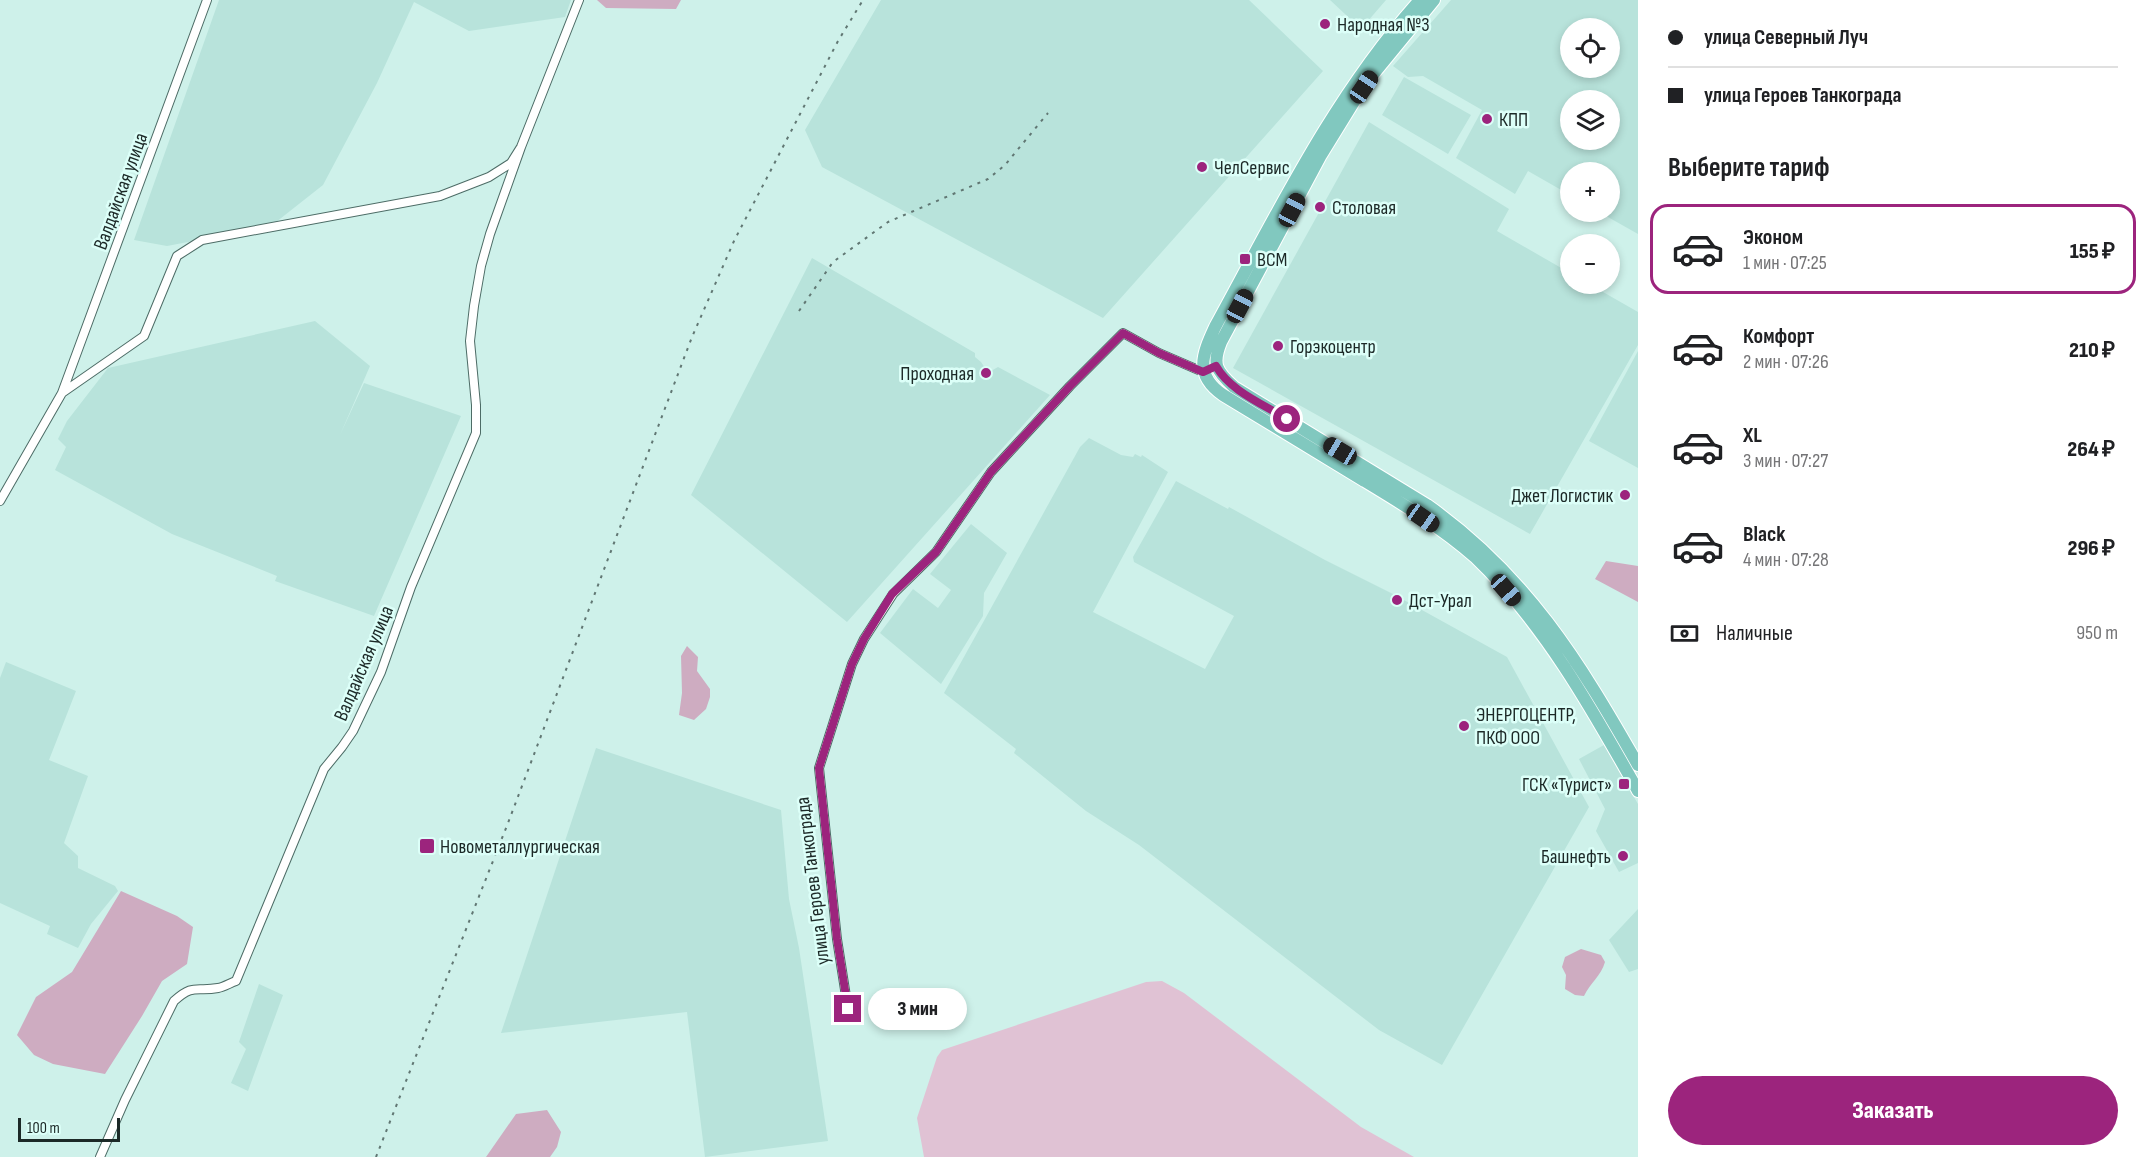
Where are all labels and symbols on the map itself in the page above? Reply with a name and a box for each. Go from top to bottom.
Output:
place label: Народная №3 [1337,13,1430,37]
marker: Народная №3 [1318,17,1332,31]
car [1346,67,1382,107]
place label: КПП [1499,108,1528,132]
marker: КПП [1480,112,1494,126]
street label: Валдайская улица [89,130,153,253]
place label: ЧелСервис [1214,156,1290,180]
marker: ЧелСервис [1195,160,1209,174]
car [1276,190,1308,230]
place label: Столовая [1332,196,1396,220]
marker: Столовая [1313,200,1327,214]
place label: ВСМ [1257,248,1288,272]
marker: ВСМ [1238,252,1252,266]
car [1224,286,1256,326]
place label: Горэкоцентр [1290,335,1376,359]
marker: Горэкоцентр [1271,339,1285,353]
place label: Проходная [900,362,974,386]
marker: Проходная [979,366,993,380]
route start [1273,405,1300,432]
car [1320,434,1360,468]
place label: Джет Логистик [1512,484,1613,508]
marker: Джет Логистик [1618,488,1632,502]
car [1403,500,1443,536]
car [1487,571,1525,609]
place label: Дст-Урал [1409,589,1472,613]
marker: Дст-Урал [1390,593,1404,607]
street label: Валдайская улица [329,602,399,725]
place label: ЭНЕРГОЦЕНТР, ПКФ ООО [1476,703,1576,750]
marker: ЭНЕРГОЦЕНТР, ПКФ ООО [1457,719,1471,733]
place label: ГСК «Турист» [1522,773,1612,797]
marker: ГСК «Турист» [1617,777,1631,791]
street label: улица Героев Танкограда [791,796,835,966]
place label: Новометаллургическая [440,835,600,859]
marker: Новометаллургическая [418,837,436,855]
place label: Башнефть [1541,845,1611,869]
marker: Башнефть [1616,849,1630,863]
callout: 3 мин [869,988,968,1030]
route end [834,995,861,1022]
scale bar [18,1115,120,1142]

